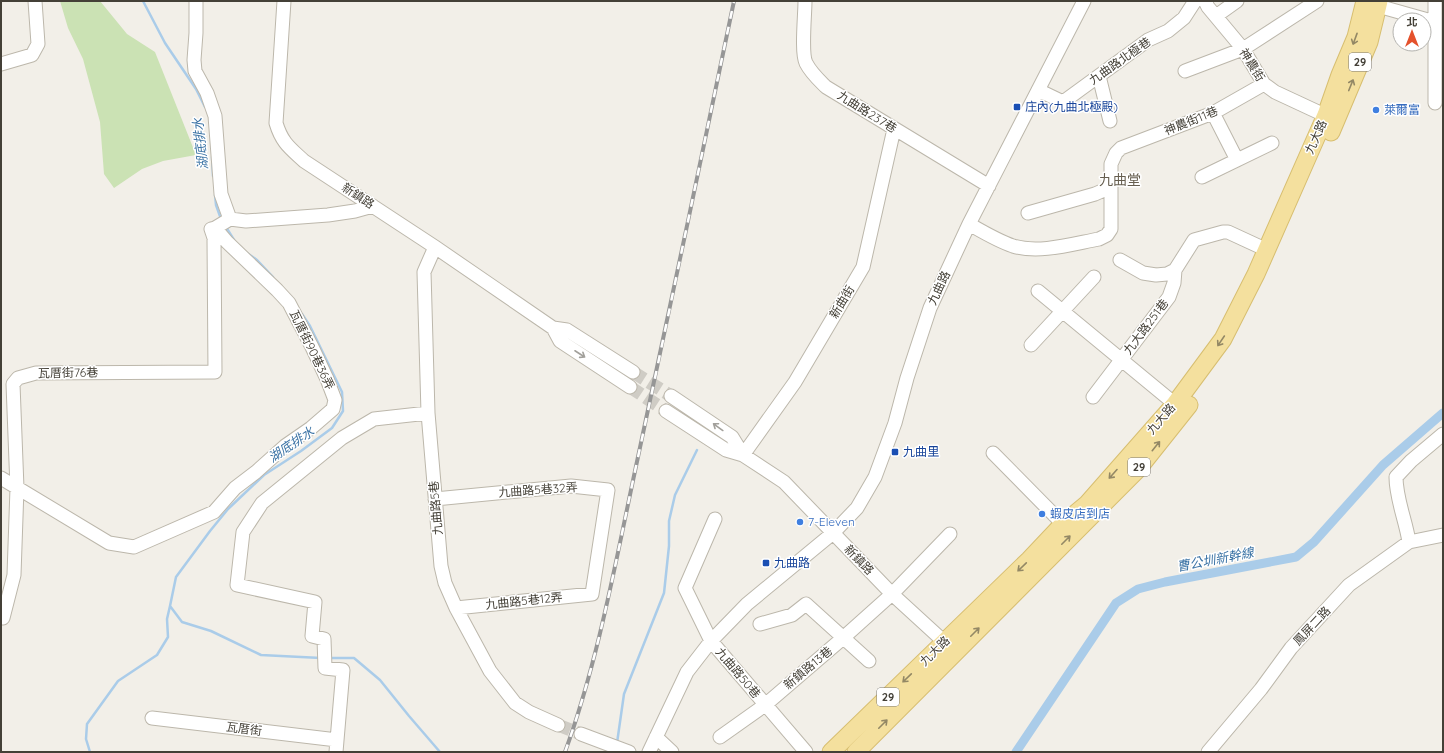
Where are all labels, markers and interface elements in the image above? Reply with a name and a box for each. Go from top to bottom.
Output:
north arrow [1392,12,1432,52]
text: 北 [1407,15,1418,29]
one-way arrow [1350,32,1358,44]
street label: 九曲路北極巷 [1086,34,1154,87]
street label: 神農街 [1237,45,1268,84]
road number: 29 [1349,53,1371,71]
one-way arrow [1348,79,1355,91]
street label: 九曲路237巷 [835,87,900,136]
place label: 庄內(九曲北極殿) [1025,99,1118,114]
marker: 庄內(九曲北極殿) [1012,102,1022,112]
place label: 萊爾富 [1384,102,1420,117]
street label: 神農街11巷 [1162,103,1220,138]
marker: 萊爾富 [1371,105,1381,115]
water label: 湖底排水 [189,116,211,171]
street label: 九大路 [1301,117,1330,156]
district label: 九曲堂 [1099,171,1141,189]
street label: 新鎮路 [339,179,377,212]
street label: 九曲路 [924,268,953,307]
street label: 新曲街 [826,282,857,321]
street label: 九大路251巷 [1120,296,1171,357]
street label: 瓦厝街90巷36弄 [287,308,338,392]
one-way arrow [1217,335,1225,347]
one-way arrow [574,351,586,359]
street label: 瓦厝街76巷 [38,364,98,381]
street label: 九大路 [1143,400,1178,437]
water label: 湖底排水 [265,422,318,465]
one-way arrow [712,422,723,431]
one-way arrow [1152,440,1160,451]
place label: 九曲里 [903,444,939,459]
marker: 九曲里 [890,447,900,457]
road number: 29 [1128,458,1150,476]
one-way arrow [1109,469,1118,479]
street label: 九曲路5巷32弄 [498,479,578,500]
street label: 九曲路5巷 [426,480,445,536]
place label: 蝦皮店到店 [1050,506,1110,521]
marker: 蝦皮店到店 [1037,509,1047,519]
place label: 7-Eleven [808,514,855,529]
marker: 7-Eleven [795,517,805,527]
one-way arrow [1061,535,1071,545]
street label: 新鎮路 [841,541,877,578]
water label: 曹公圳新幹線 [1175,543,1257,574]
place label: 九曲路 [774,555,810,570]
marker: 九曲路 [761,558,771,568]
one-way arrow [1017,562,1027,572]
street label: 九曲路5巷12弄 [485,589,563,612]
street label: 鳳屏二路 [1290,603,1333,648]
one-way arrow [970,627,980,637]
street label: 九大路 [916,633,953,669]
street label: 新鎮路13巷 [780,643,835,692]
street label: 九曲路50巷 [713,644,764,701]
one-way arrow [902,673,912,683]
road number: 29 [877,688,899,706]
street label: 瓦厝街 [225,719,263,738]
one-way arrow [878,719,888,729]

